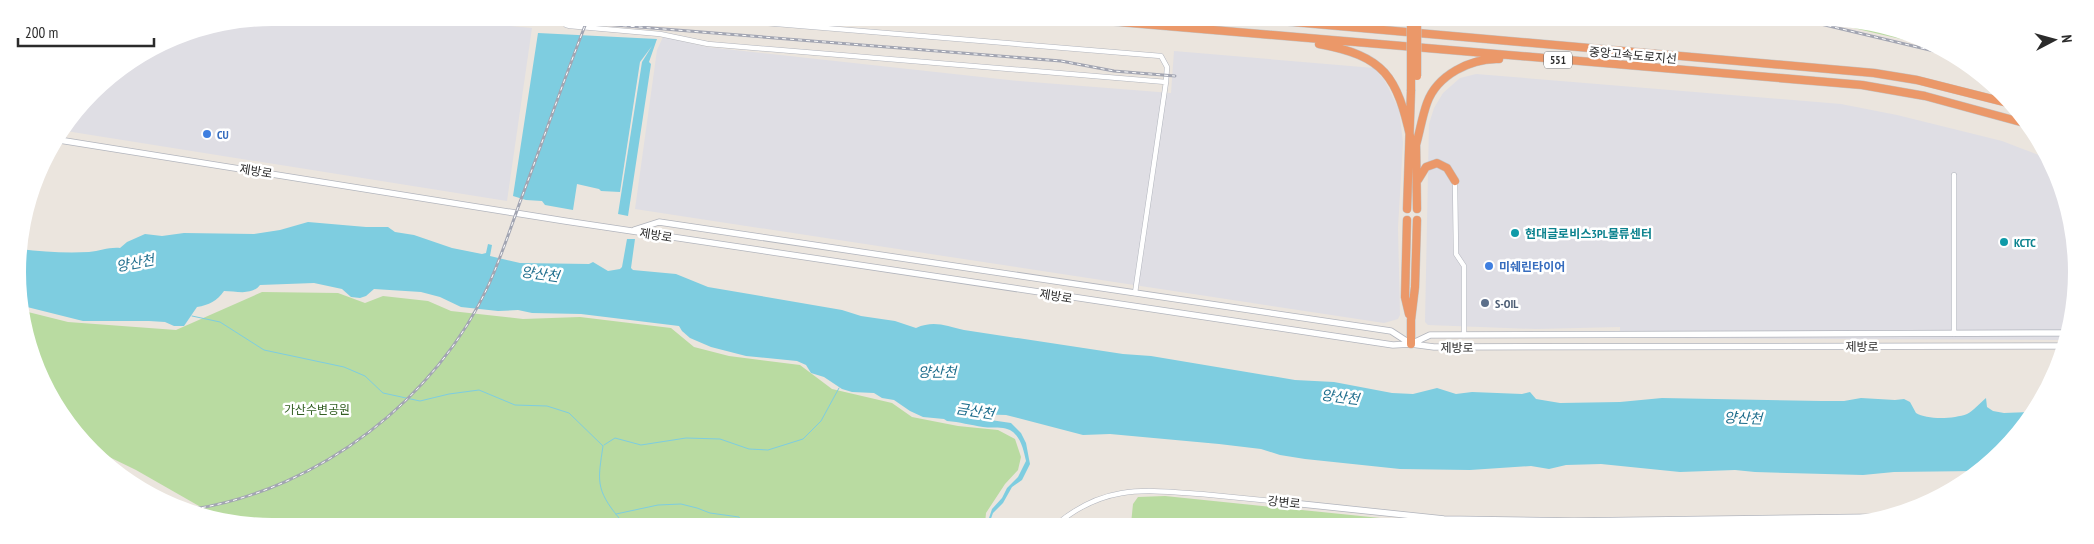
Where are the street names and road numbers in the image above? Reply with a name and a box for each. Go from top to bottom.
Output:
street label: 중앙고속도로지선 [1588,44,1678,66]
road number: 551 [1544,52,1572,68]
street label: 제방로 [238,161,274,181]
street label: 제방로 [638,225,674,245]
street label: 제방로 [1038,286,1074,306]
street label: 제방로 [1845,339,1879,354]
street label: 제방로 [1440,340,1474,355]
street label: 강변로 [1267,493,1301,511]

